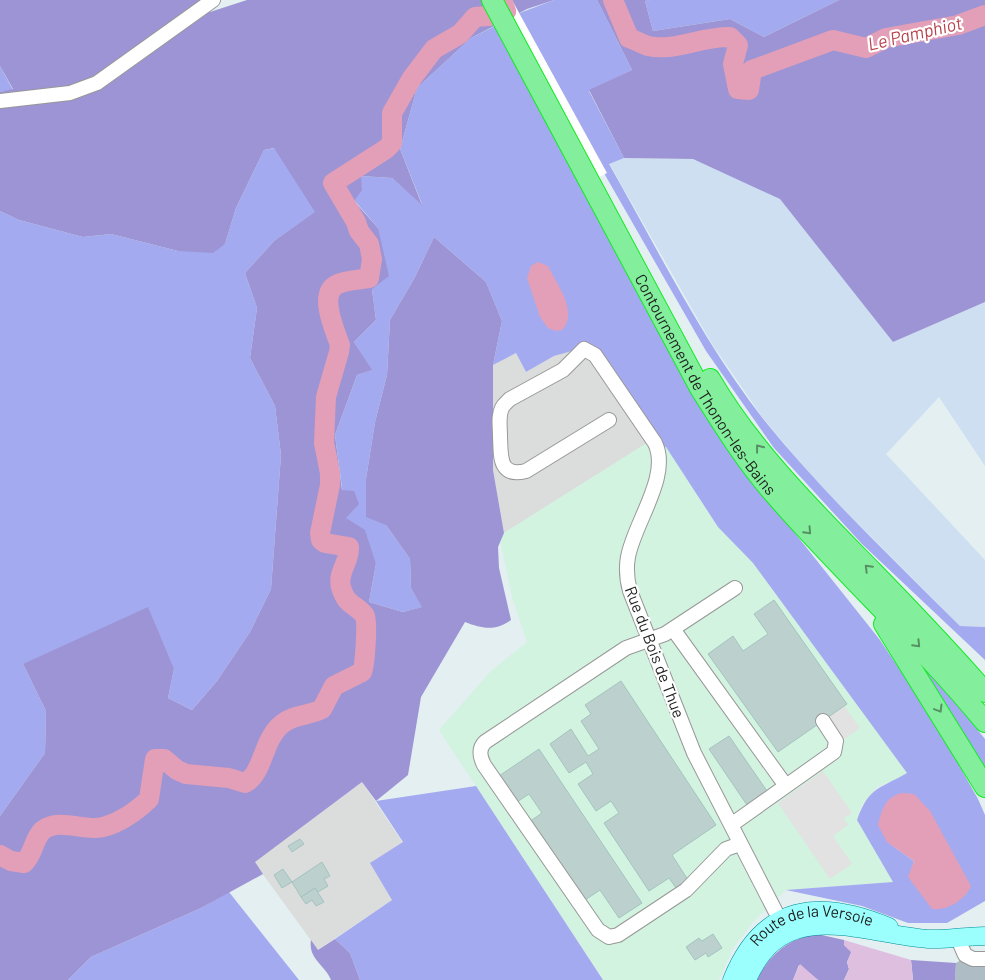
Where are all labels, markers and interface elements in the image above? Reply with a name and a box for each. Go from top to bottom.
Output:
water label: Le Pamphiot [865,11,965,55]
street label: Contournement de Thonon-les-Bains [632,270,781,498]
one-way arrow [756,445,764,454]
one-way arrow [803,526,812,535]
one-way arrow [865,564,874,573]
street label: Rue du Bois de Thue [622,583,689,720]
one-way arrow [911,639,920,648]
one-way arrow [932,704,942,713]
street label: Route de la Versoie [745,901,876,949]

